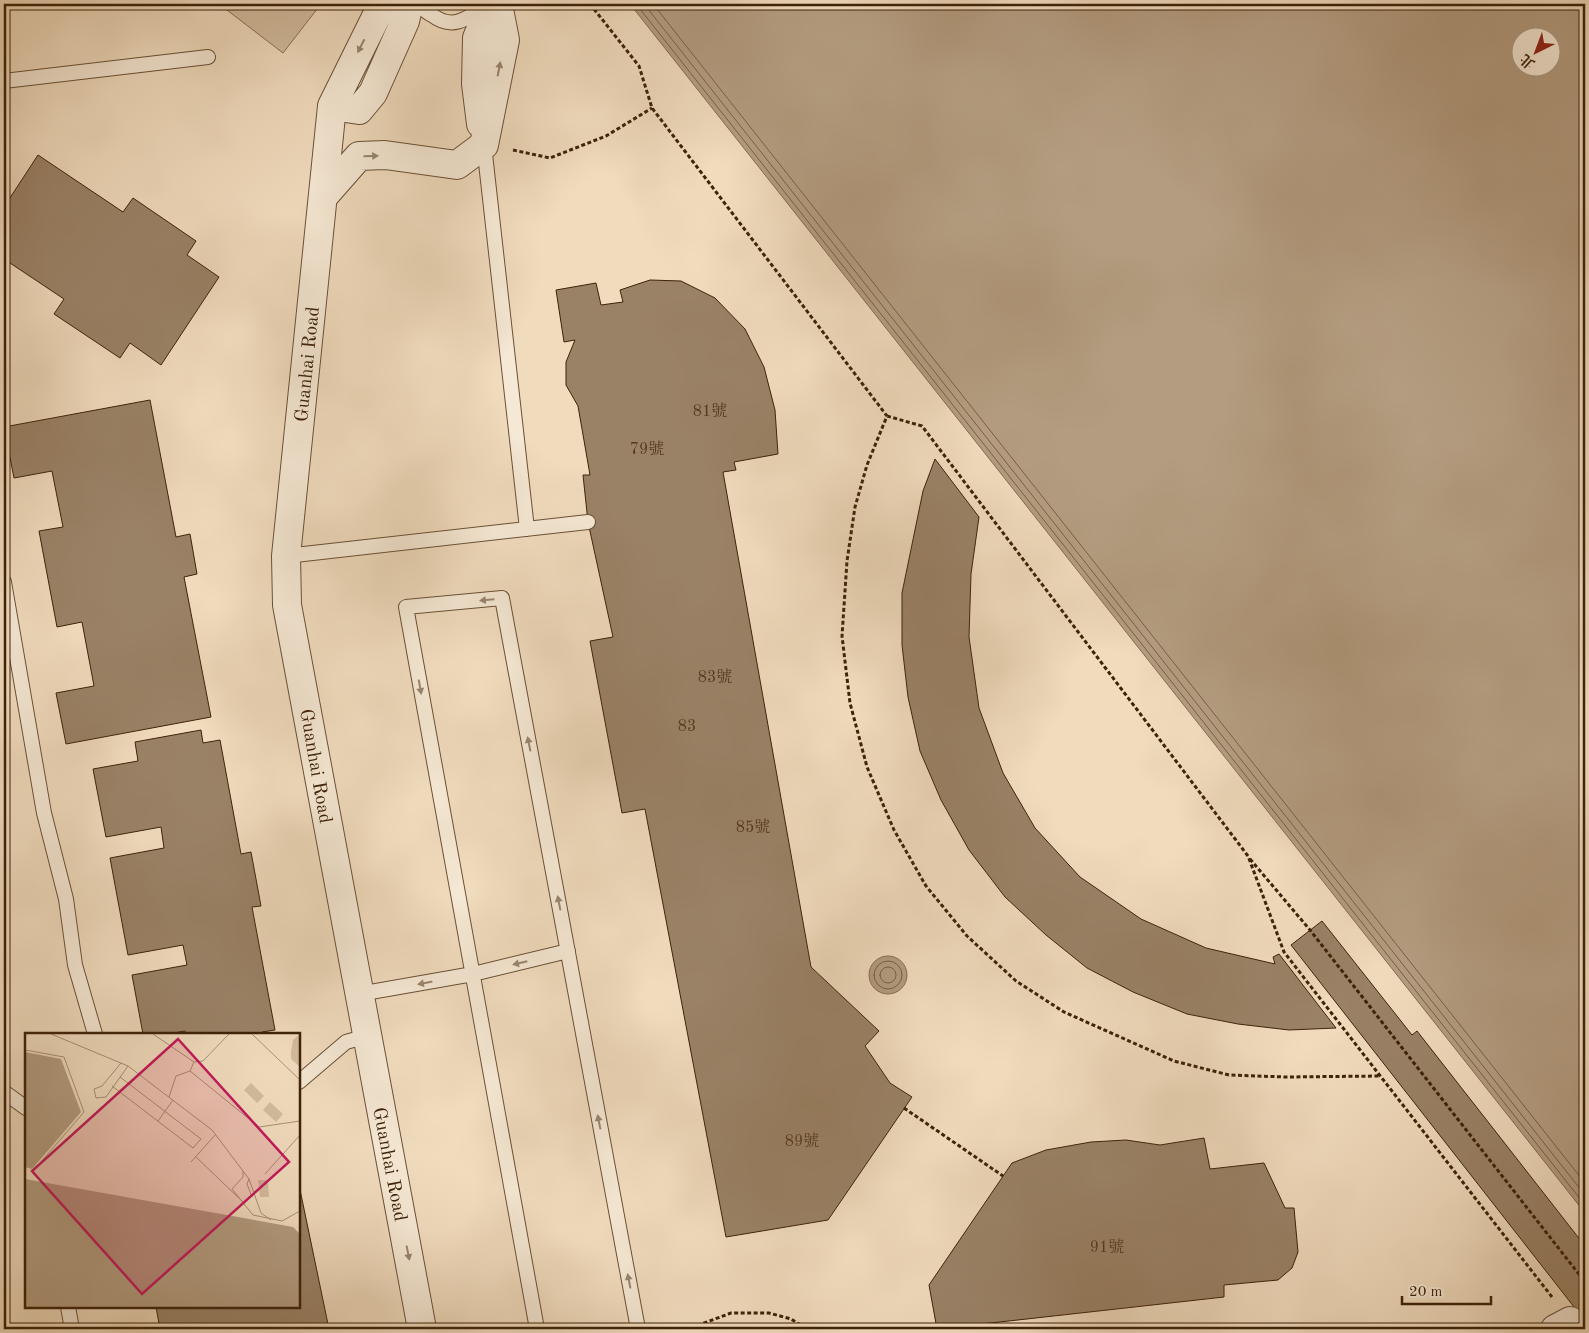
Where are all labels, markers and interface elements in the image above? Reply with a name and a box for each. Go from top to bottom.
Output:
north arrow [1512,28,1562,78]
one-way arrow [357,39,365,54]
text: 北 [1517,51,1538,72]
one-way arrow [495,62,503,77]
one-way arrow [363,151,379,159]
street label: Guanhai Road [293,306,324,423]
house number: 81號 [693,402,727,420]
house number: 79號 [630,440,664,458]
one-way arrow [479,596,495,604]
house number: 83號 [698,668,732,686]
one-way arrow [417,679,425,695]
street label: Guanhai Road [295,708,334,825]
house number: 83 [678,719,696,735]
one-way arrow [524,735,532,751]
house number: 85號 [736,818,770,836]
one-way arrow [554,895,562,911]
one-way arrow [513,959,528,967]
one-way arrow [416,979,432,987]
inset map [25,1033,300,1308]
street label: Guanhai Road [368,1106,409,1223]
one-way arrow [595,1113,603,1129]
house number: 89號 [785,1132,819,1150]
house number: 91號 [1090,1238,1124,1256]
one-way arrow [404,1245,412,1261]
one-way arrow [625,1273,633,1289]
scale bar [1402,1273,1490,1305]
text: 20 m [1409,1285,1443,1300]

